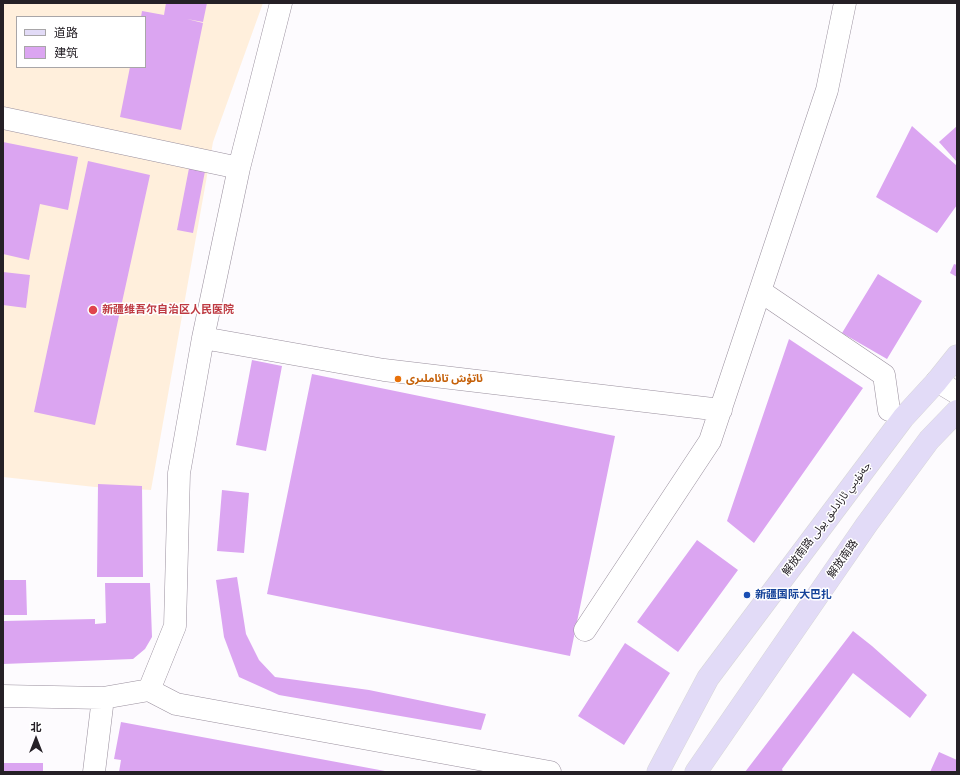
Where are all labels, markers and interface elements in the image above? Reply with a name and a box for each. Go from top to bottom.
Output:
legend [16,16,146,68]
text: 道路 [54,25,78,41]
text: 建筑 [54,45,78,61]
place label: 新疆维吾尔自治区人民医院 [102,303,234,317]
marker: 新疆维吾尔自治区人民医院 [87,304,99,316]
place label: ئاتۇش تائاملىرى [406,372,483,386]
marker: ئاتۇش تائاملىرى [393,374,403,384]
street label: 解放南路 جەنۇبىي ئازادلىق يولى [780,459,874,579]
street label: 解放南路 [825,537,861,581]
place label: 新疆国际大巴扎 [755,588,832,602]
marker: 新疆国际大巴扎 [742,590,752,600]
north arrow [16,719,56,759]
text: 北 [31,720,42,734]

